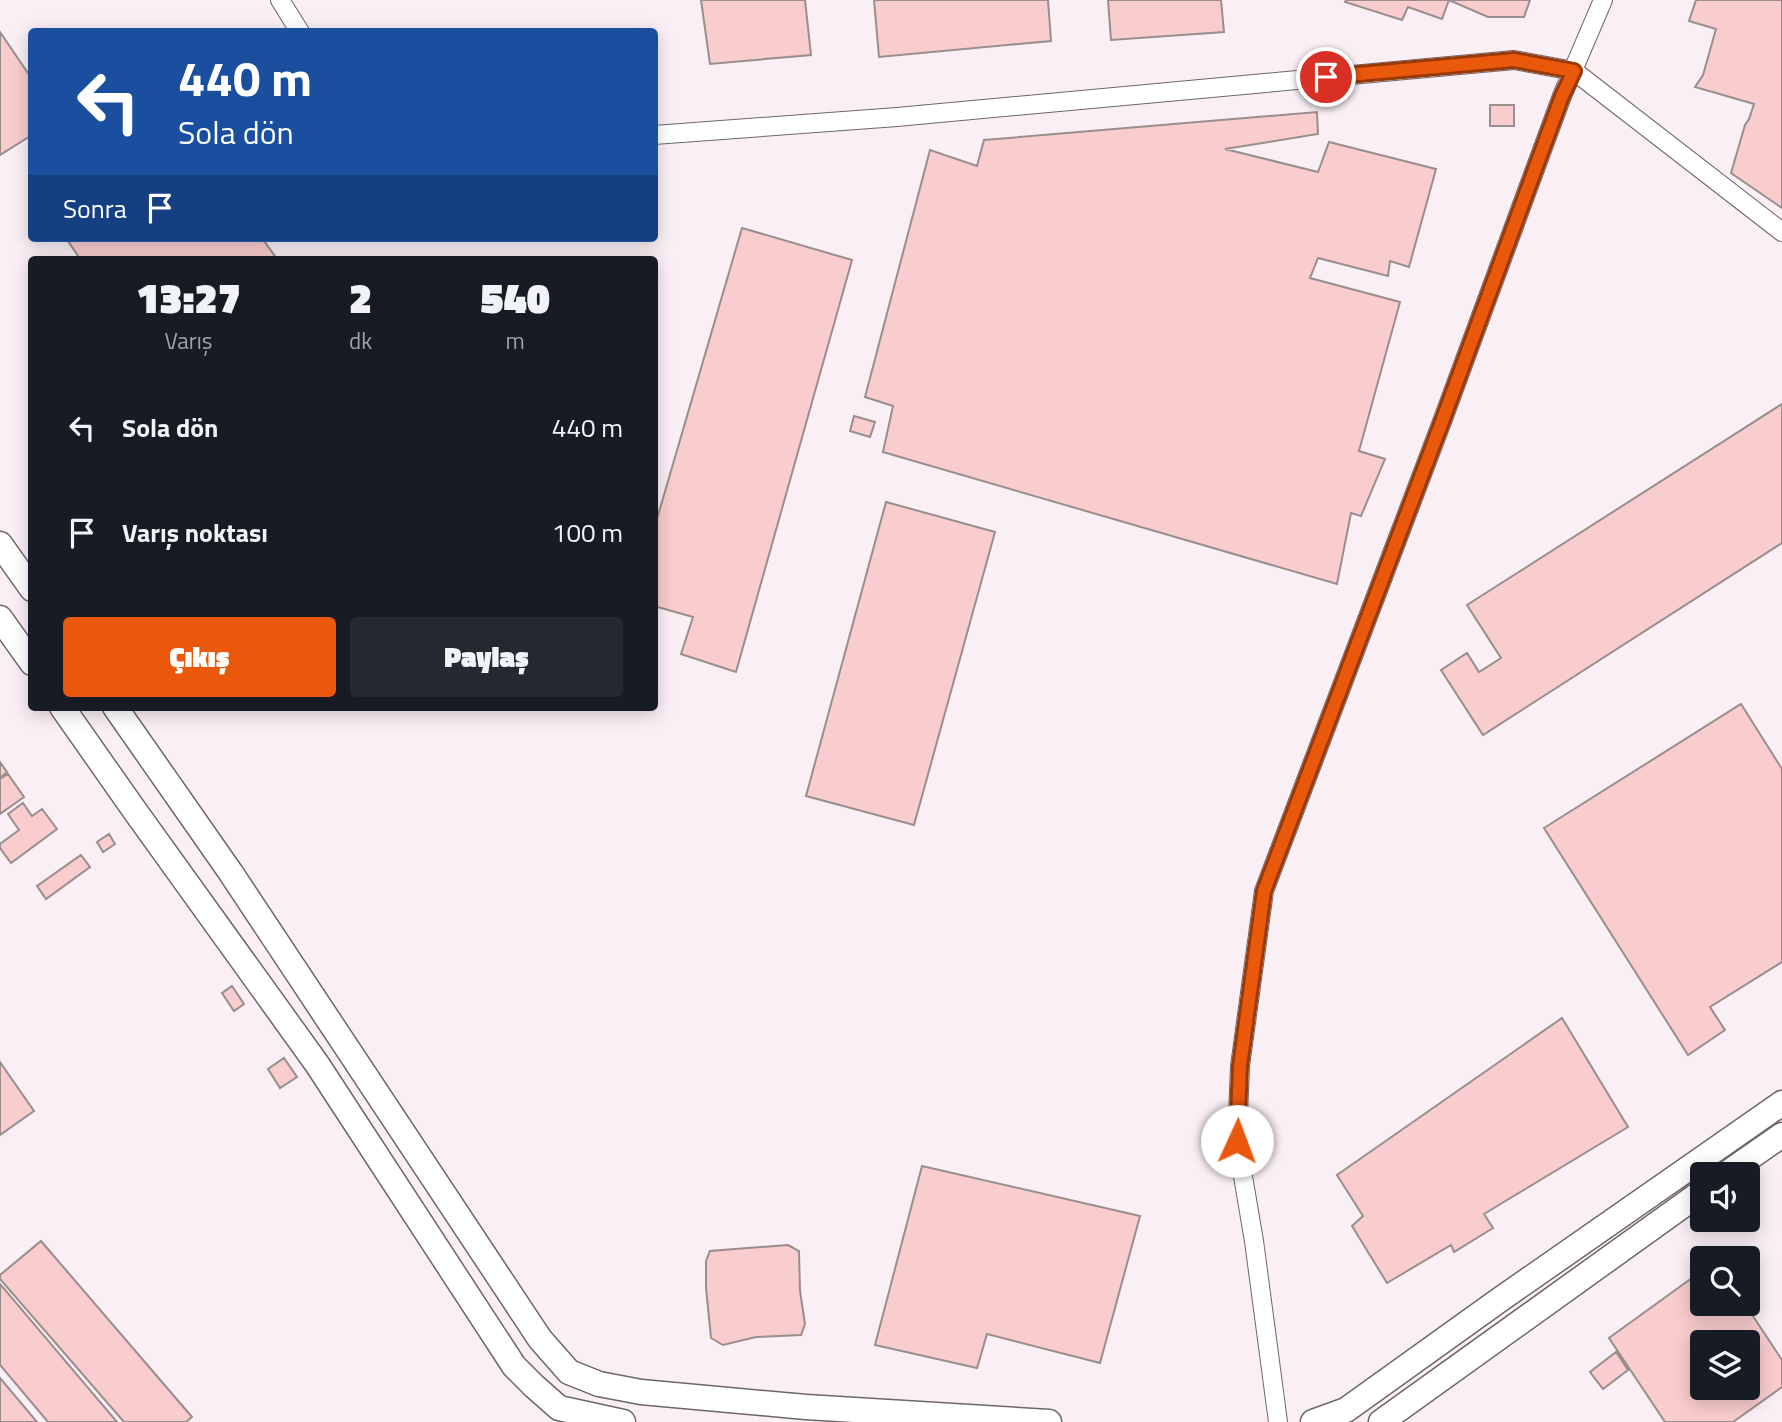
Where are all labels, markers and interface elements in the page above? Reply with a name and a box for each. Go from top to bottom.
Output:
text: 440 m [178,40,312,115]
pin [1296,47,1356,107]
icon: left [63,56,154,147]
icon: arrive [1307,58,1345,96]
text: Sola dön [178,108,294,156]
text: Sonra [63,189,127,228]
icon: arrive [141,189,179,227]
text: 13:27 [136,265,241,329]
text: 2 [349,265,372,329]
text: 540 [480,265,550,329]
text: Varış [165,323,212,358]
text: dk [349,323,372,358]
text: m [505,323,525,358]
text: Sola dön [122,408,219,447]
text: 440 m [552,408,623,447]
icon: left [63,409,101,447]
text: Varış noktası [122,513,268,552]
text: 100 m [552,513,623,552]
icon: arrive [63,514,101,552]
button: Çıkış [63,617,336,697]
button: Paylaş [350,617,623,697]
position arrow [1200,1104,1274,1178]
map controls [1690,1162,1760,1400]
button: sound [1690,1162,1760,1232]
button: search [1690,1246,1760,1316]
button: layers [1690,1330,1760,1400]

